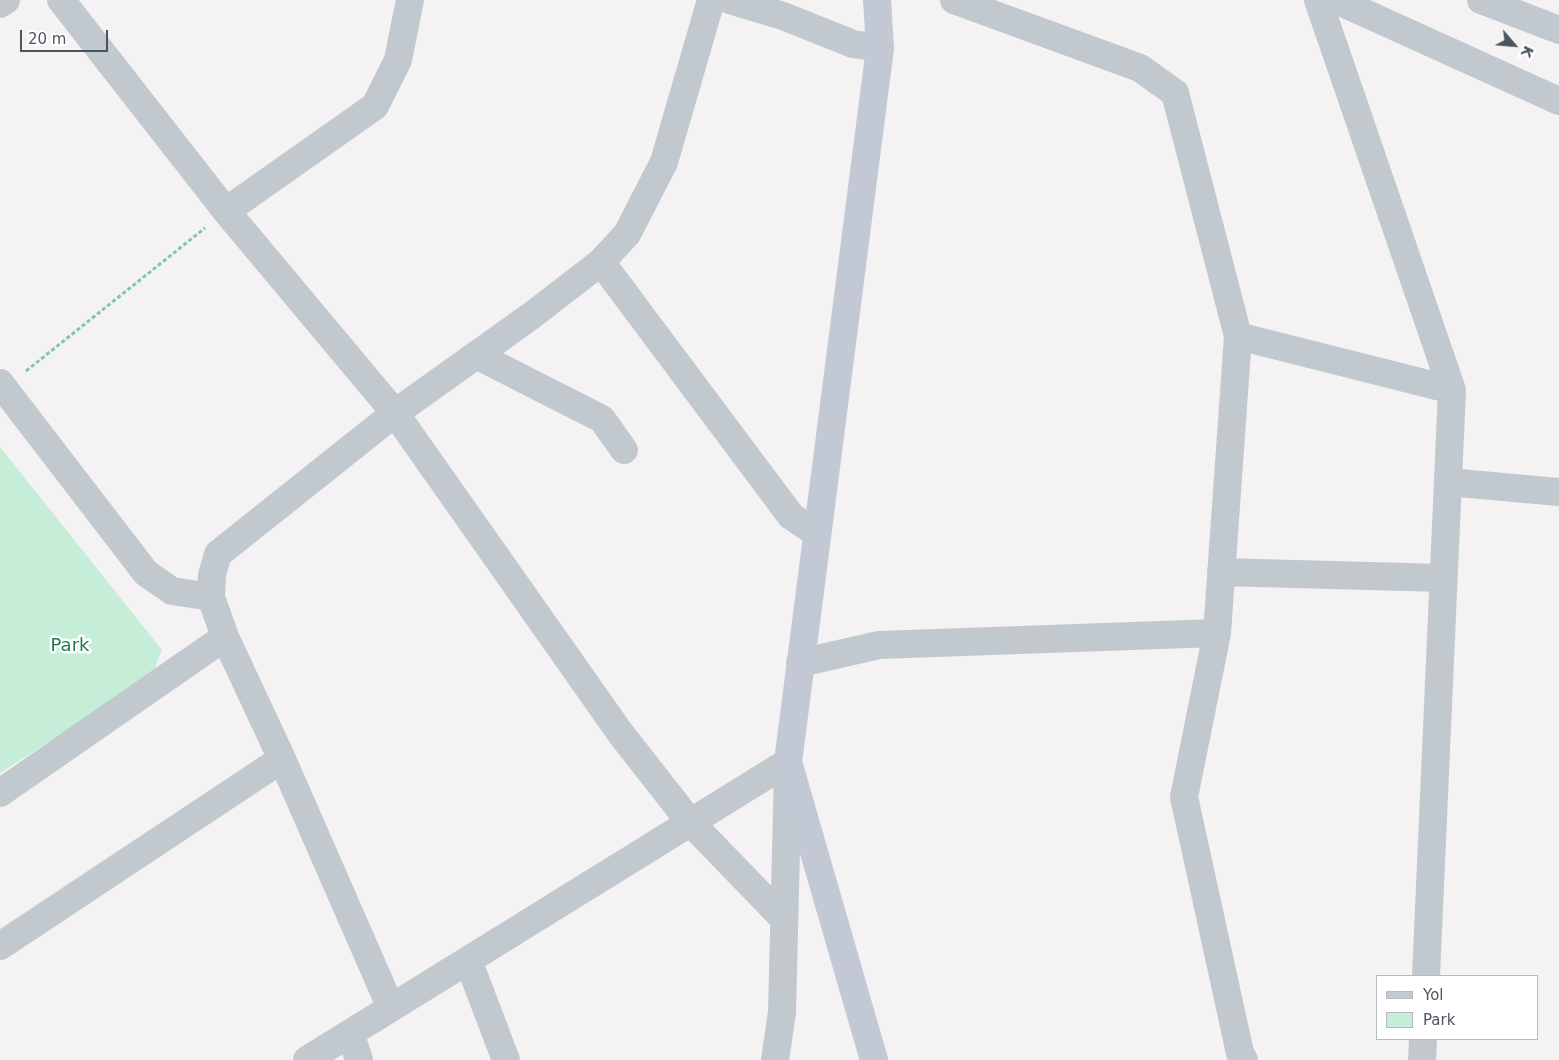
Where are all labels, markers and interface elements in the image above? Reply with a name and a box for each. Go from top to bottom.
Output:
scale bar [22,20,110,52]
north arrow [1489,20,1539,70]
text: 20 m [28,30,66,48]
text: K [1518,43,1537,60]
park label: Park [51,635,89,657]
legend [1376,975,1539,1040]
text: Yol [1423,986,1444,1004]
text: Park [1423,1011,1455,1029]

